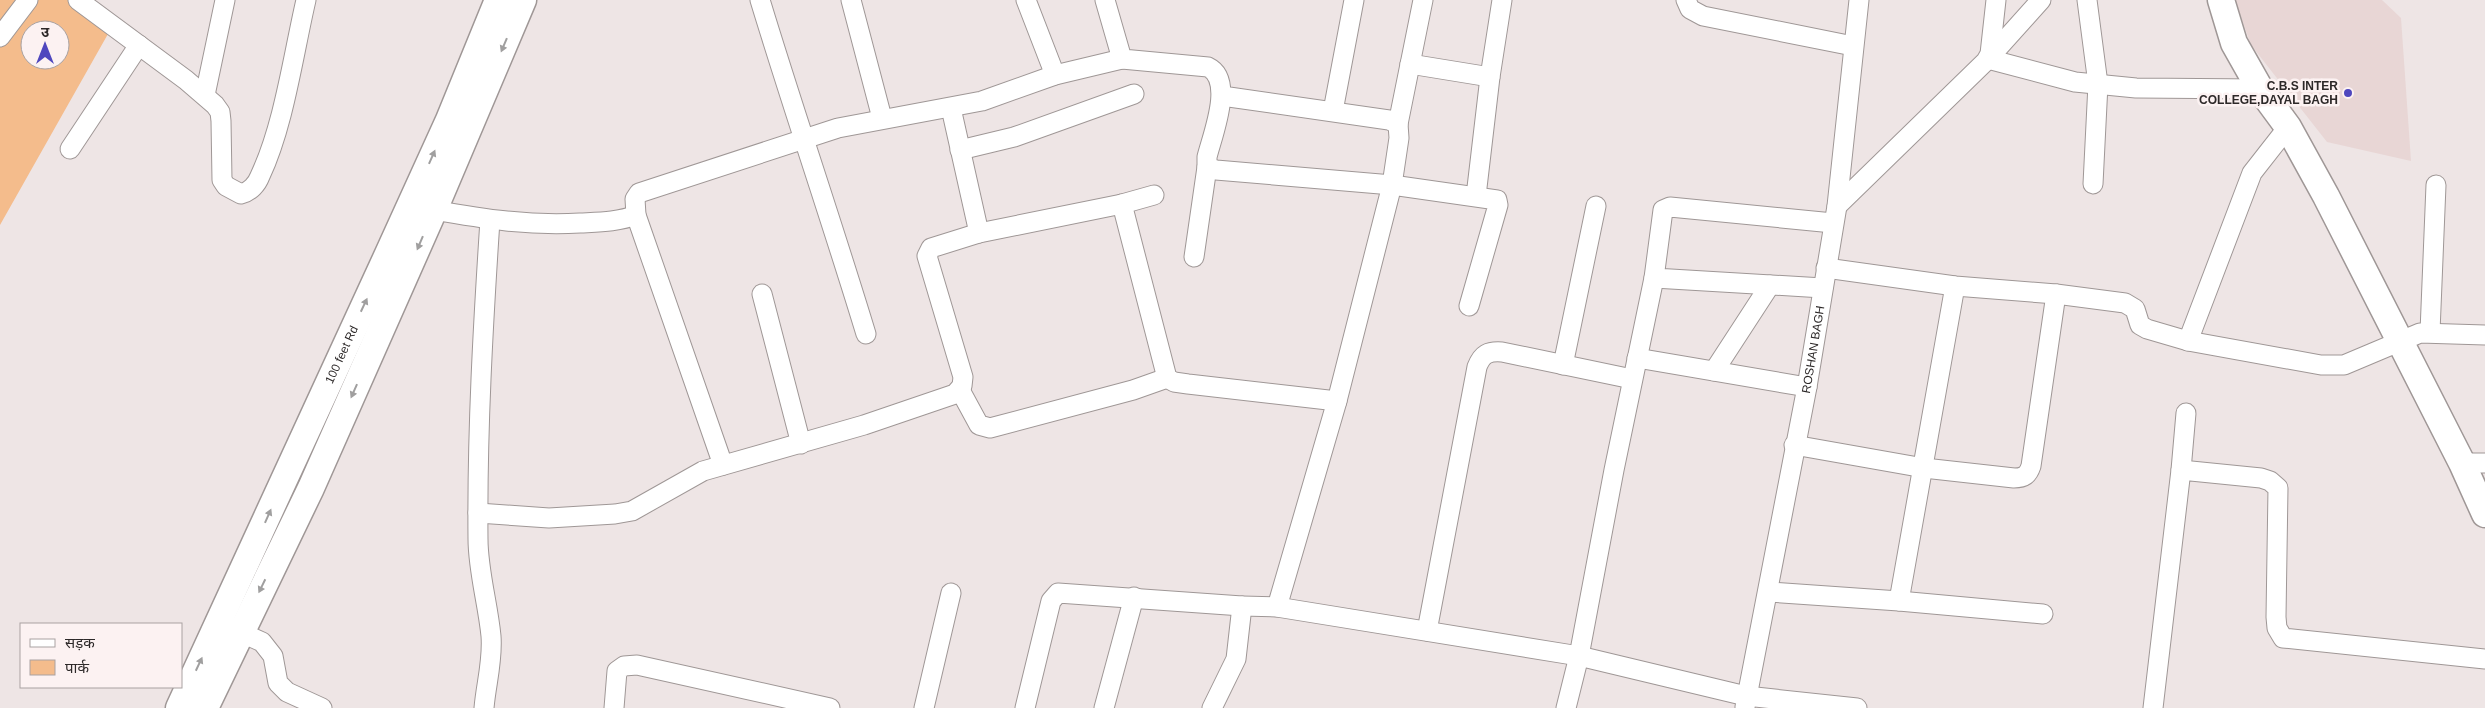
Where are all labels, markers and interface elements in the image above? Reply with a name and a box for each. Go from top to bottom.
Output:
north arrow [20,20,70,70]
text: उ [41,24,50,40]
one-way arrow [499,38,507,52]
place label: C.B.S INTER COLLEGE,DAYAL BAGH [2199,79,2338,107]
marker: C.B.S INTER COLLEGE,DAYAL BAGH [2342,87,2354,99]
one-way arrow [428,150,436,164]
one-way arrow [415,236,423,250]
one-way arrow [361,298,369,312]
street label: ROSHAN BAGH [1799,305,1827,395]
street label: 100 feet Rd [322,323,361,386]
one-way arrow [349,384,357,398]
one-way arrow [264,509,272,523]
one-way arrow [258,579,266,593]
legend [20,623,182,688]
text: सड़क [65,634,95,651]
one-way arrow [196,657,204,671]
text: पार्क [65,659,89,676]

